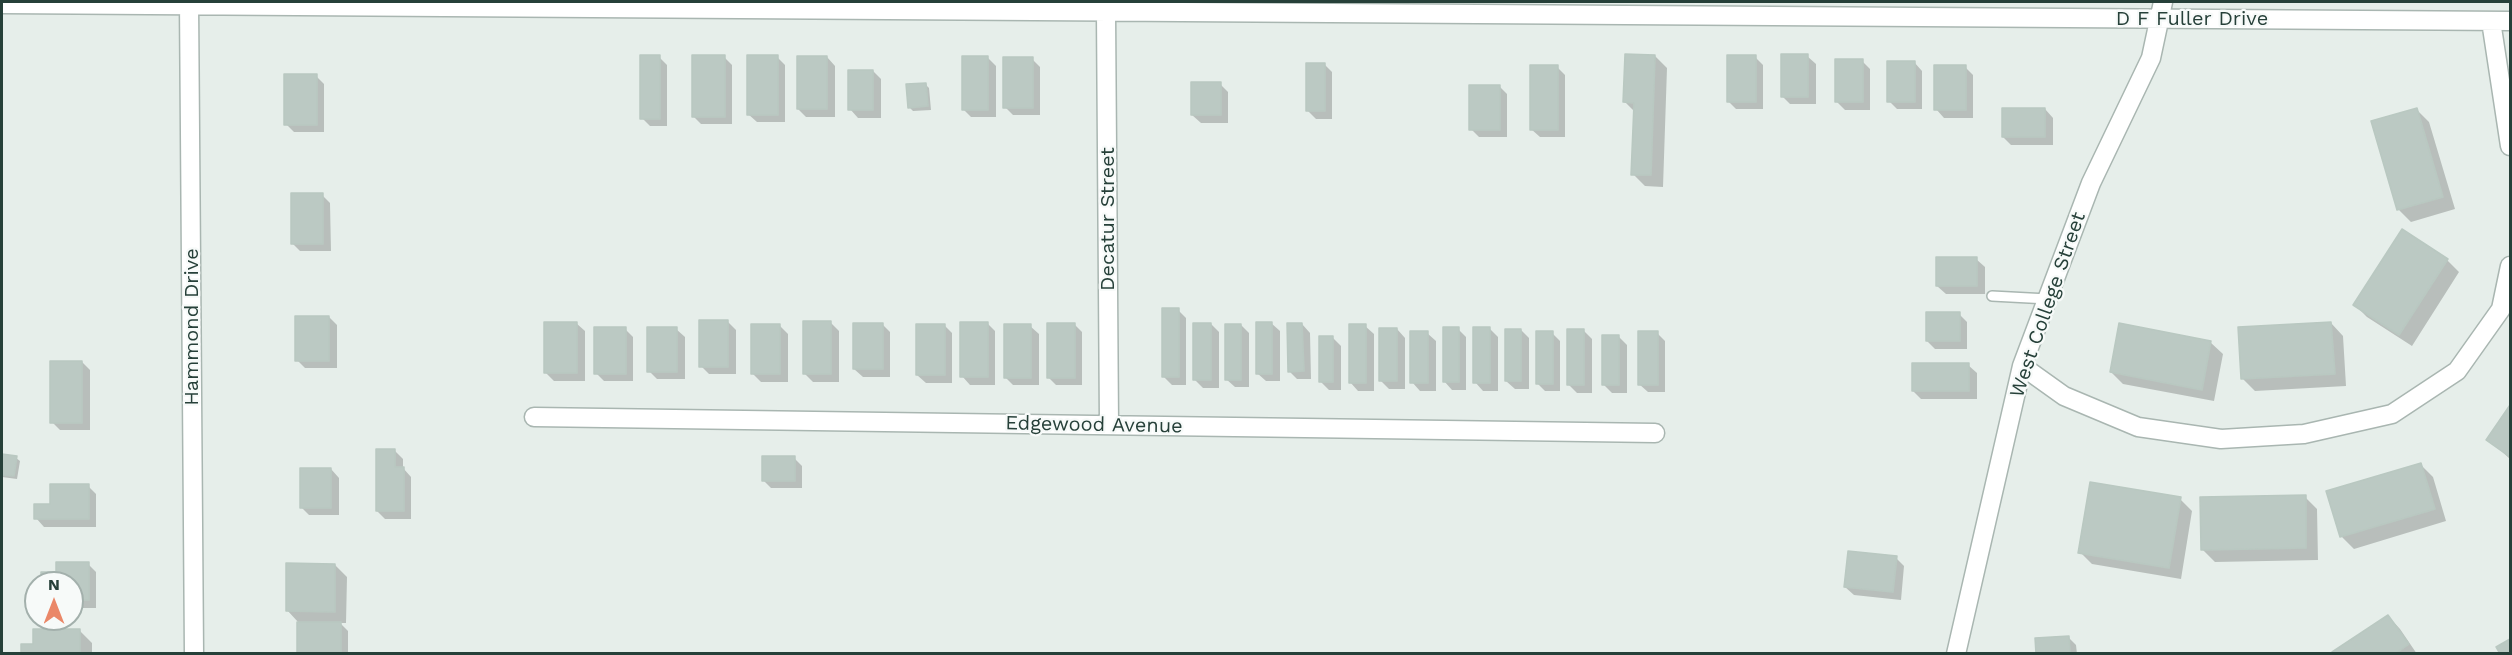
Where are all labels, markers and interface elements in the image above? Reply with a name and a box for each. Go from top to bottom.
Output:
street label: D F Fuller Drive [2116,7,2268,31]
street label: Decatur Street [1096,147,1120,291]
street label: West College Street [2005,209,2091,401]
street label: Hammond Drive [180,248,204,406]
street label: Edgewood Avenue [1005,411,1183,439]
north arrow [24,571,84,631]
text: N [48,575,60,594]

